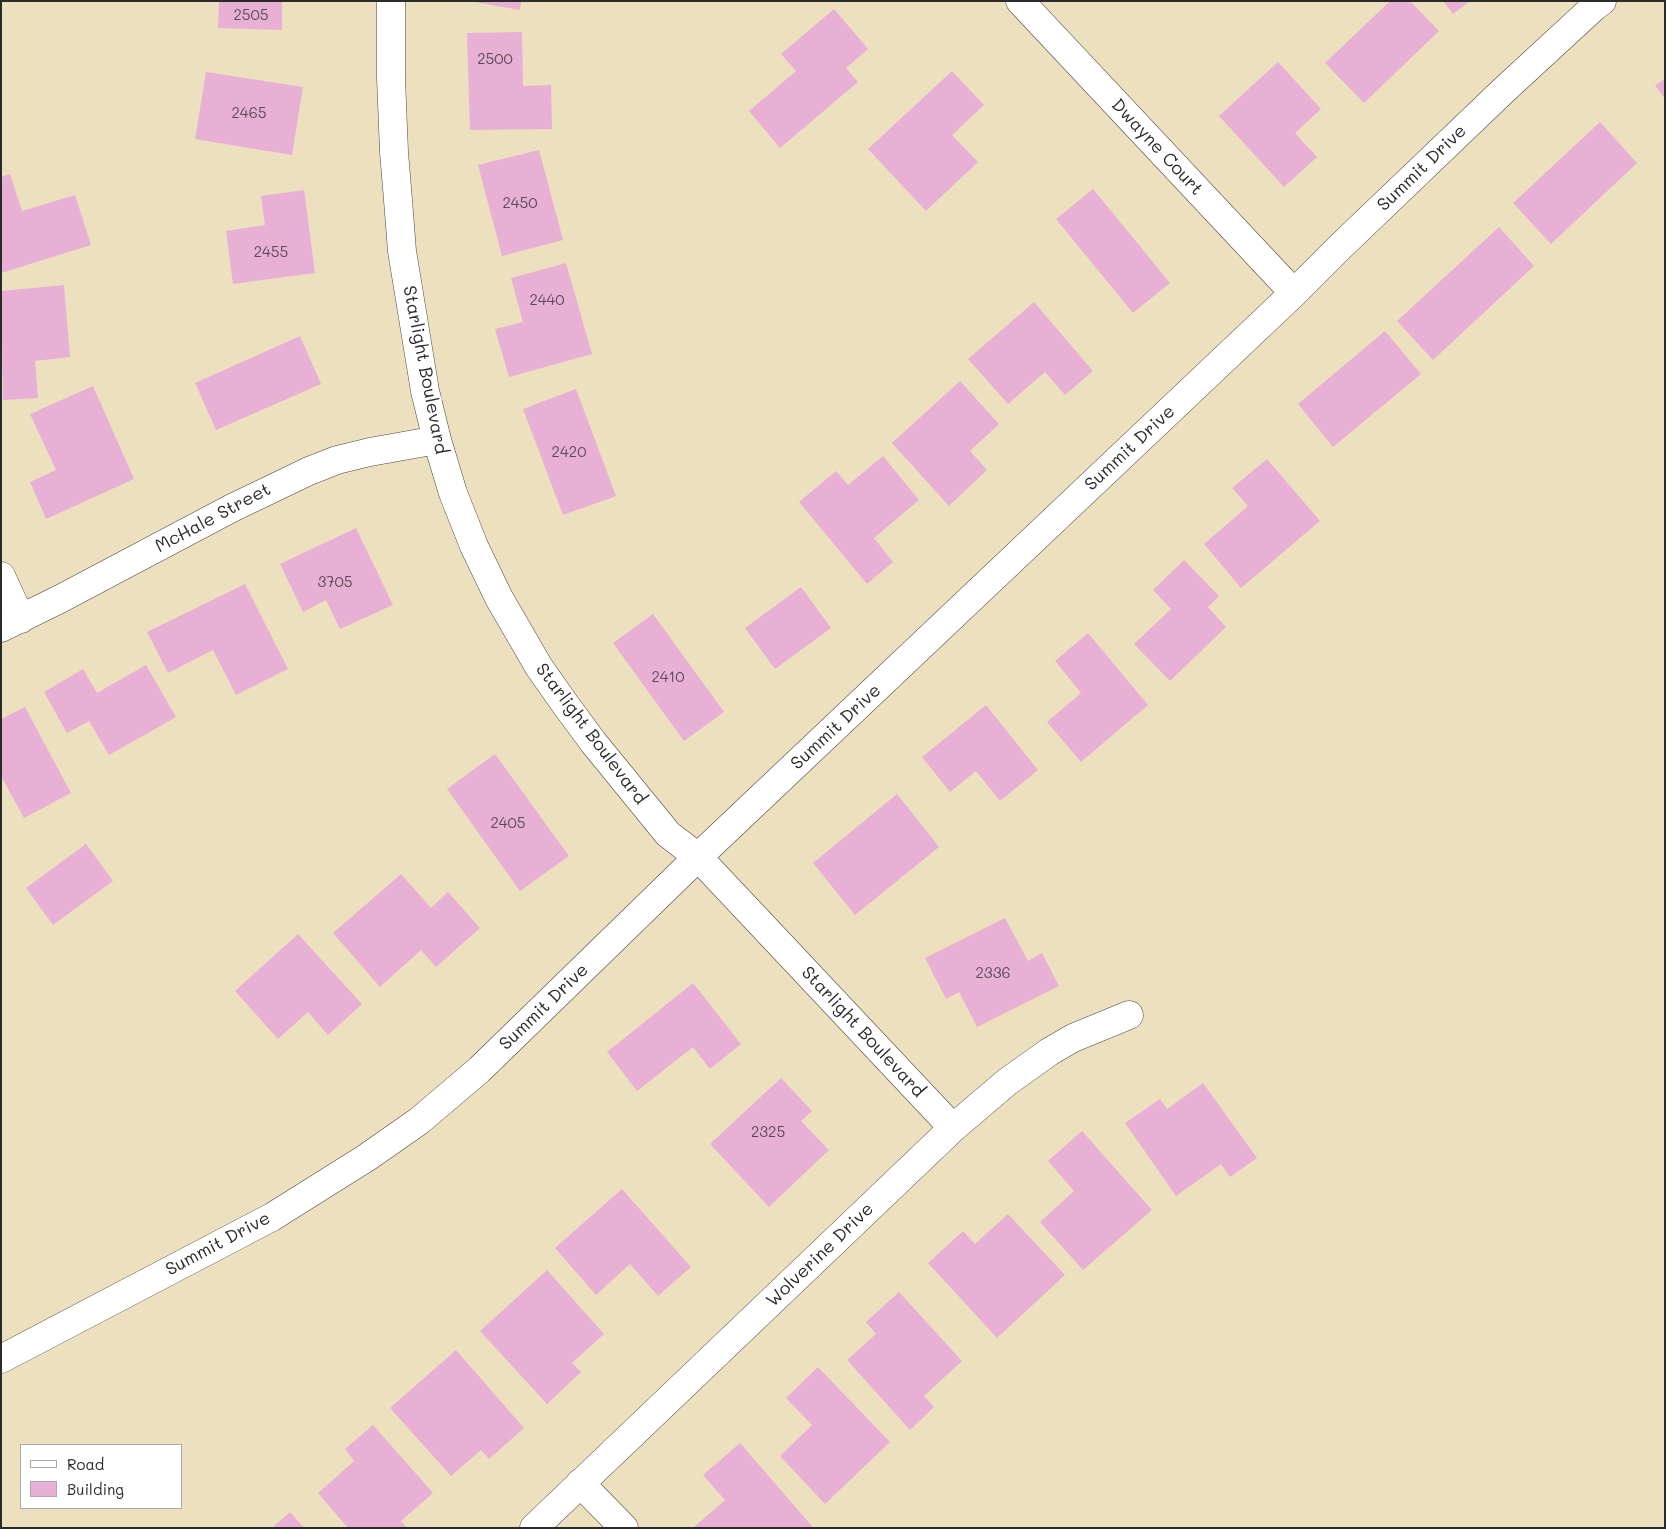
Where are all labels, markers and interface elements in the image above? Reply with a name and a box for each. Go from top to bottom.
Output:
house number: 2505 [233,6,269,24]
house number: 2500 [477,50,513,68]
street label: Dwayne Court [1107,94,1207,200]
house number: 2465 [232,104,266,122]
street label: Summit Drive [1373,120,1471,216]
house number: 2450 [502,194,538,212]
house number: 2455 [254,243,288,261]
street label: Starlight Boulevard [398,284,452,456]
house number: 2440 [529,291,565,309]
street label: Summit Drive [1080,401,1180,495]
house number: 2420 [552,443,586,461]
street label: McHale Street [152,478,274,558]
house number: 3705 [317,573,353,591]
street label: Starlight Boulevard [531,659,651,809]
house number: 2410 [651,668,685,686]
street label: Summit Drive [786,680,886,774]
house number: 2405 [490,814,526,832]
street label: Summit Drive [495,959,593,1055]
street label: Starlight Boulevard [797,962,929,1102]
house number: 2336 [976,964,1010,982]
house number: 2325 [751,1123,785,1141]
street label: Wolverine Drive [762,1198,878,1312]
street label: Summit Drive [162,1207,274,1281]
legend [20,1444,182,1509]
text: Road [67,1454,104,1474]
text: Building [67,1479,124,1499]

